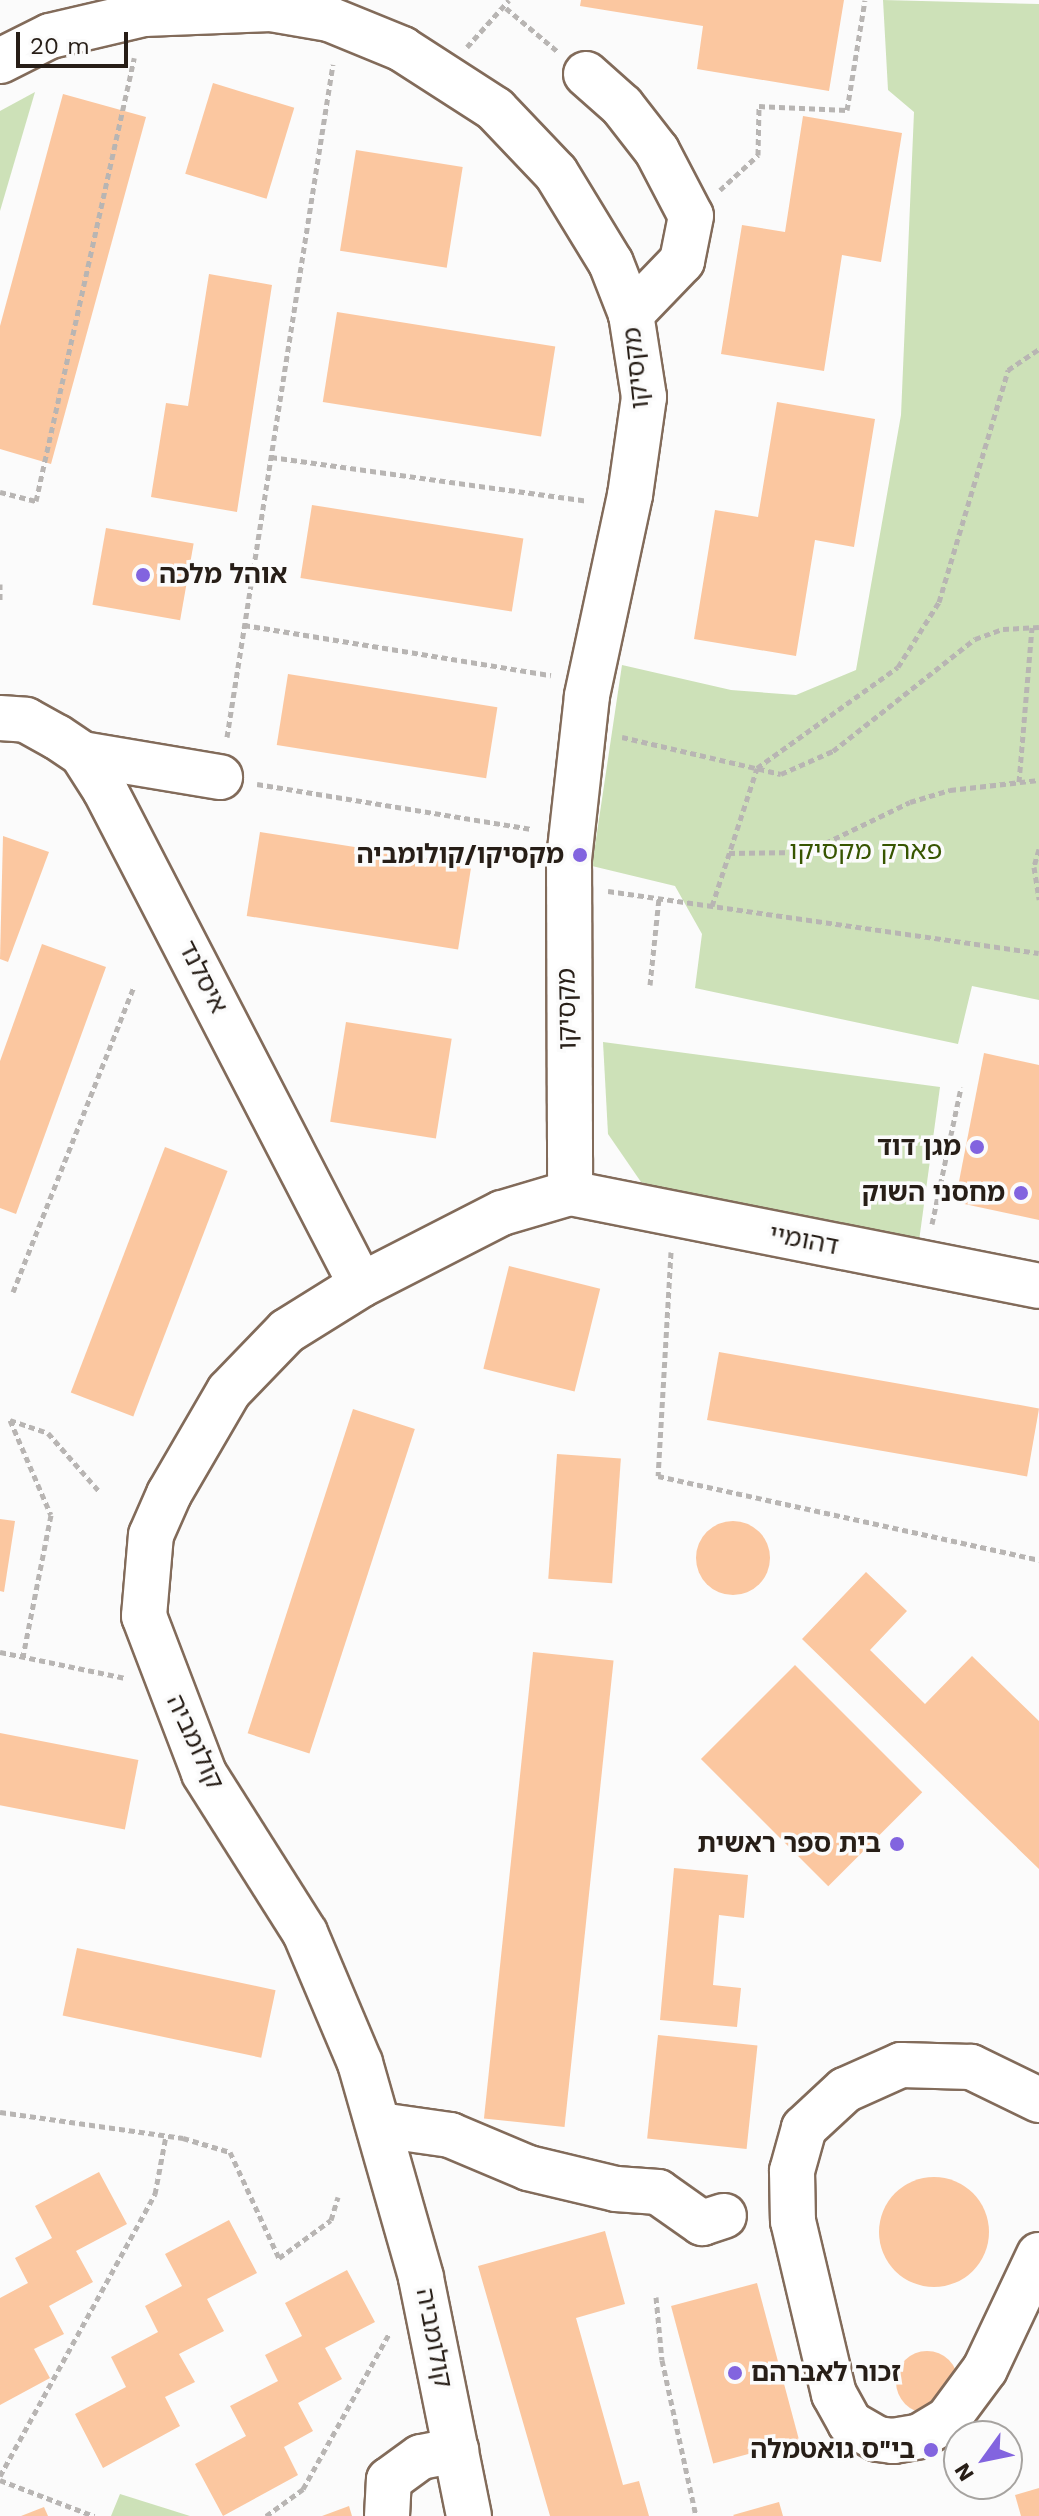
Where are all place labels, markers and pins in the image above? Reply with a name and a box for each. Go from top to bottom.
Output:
place label: אוהל מלכה [159,559,287,591]
marker: אוהל מלכה [134,566,152,584]
place label: מקסיקו/קולומביה [357,839,564,871]
marker: מקסיקו/קולומביה [571,846,589,864]
place label: מגן דוד [877,1131,961,1163]
marker: מגן דוד [968,1138,986,1156]
place label: מחסני השוק [862,1177,1005,1209]
marker: מחסני השוק [1012,1184,1030,1202]
place label: בית ספר ראשית [697,1828,881,1860]
marker: בית ספר ראשית [888,1835,906,1853]
place label: זכור לאברהם [751,2357,901,2389]
marker: זכור לאברהם [726,2364,744,2382]
place label: בי"ס גואטמלה [750,2434,915,2466]
marker: בי"ס גואטמלה [922,2441,940,2459]

